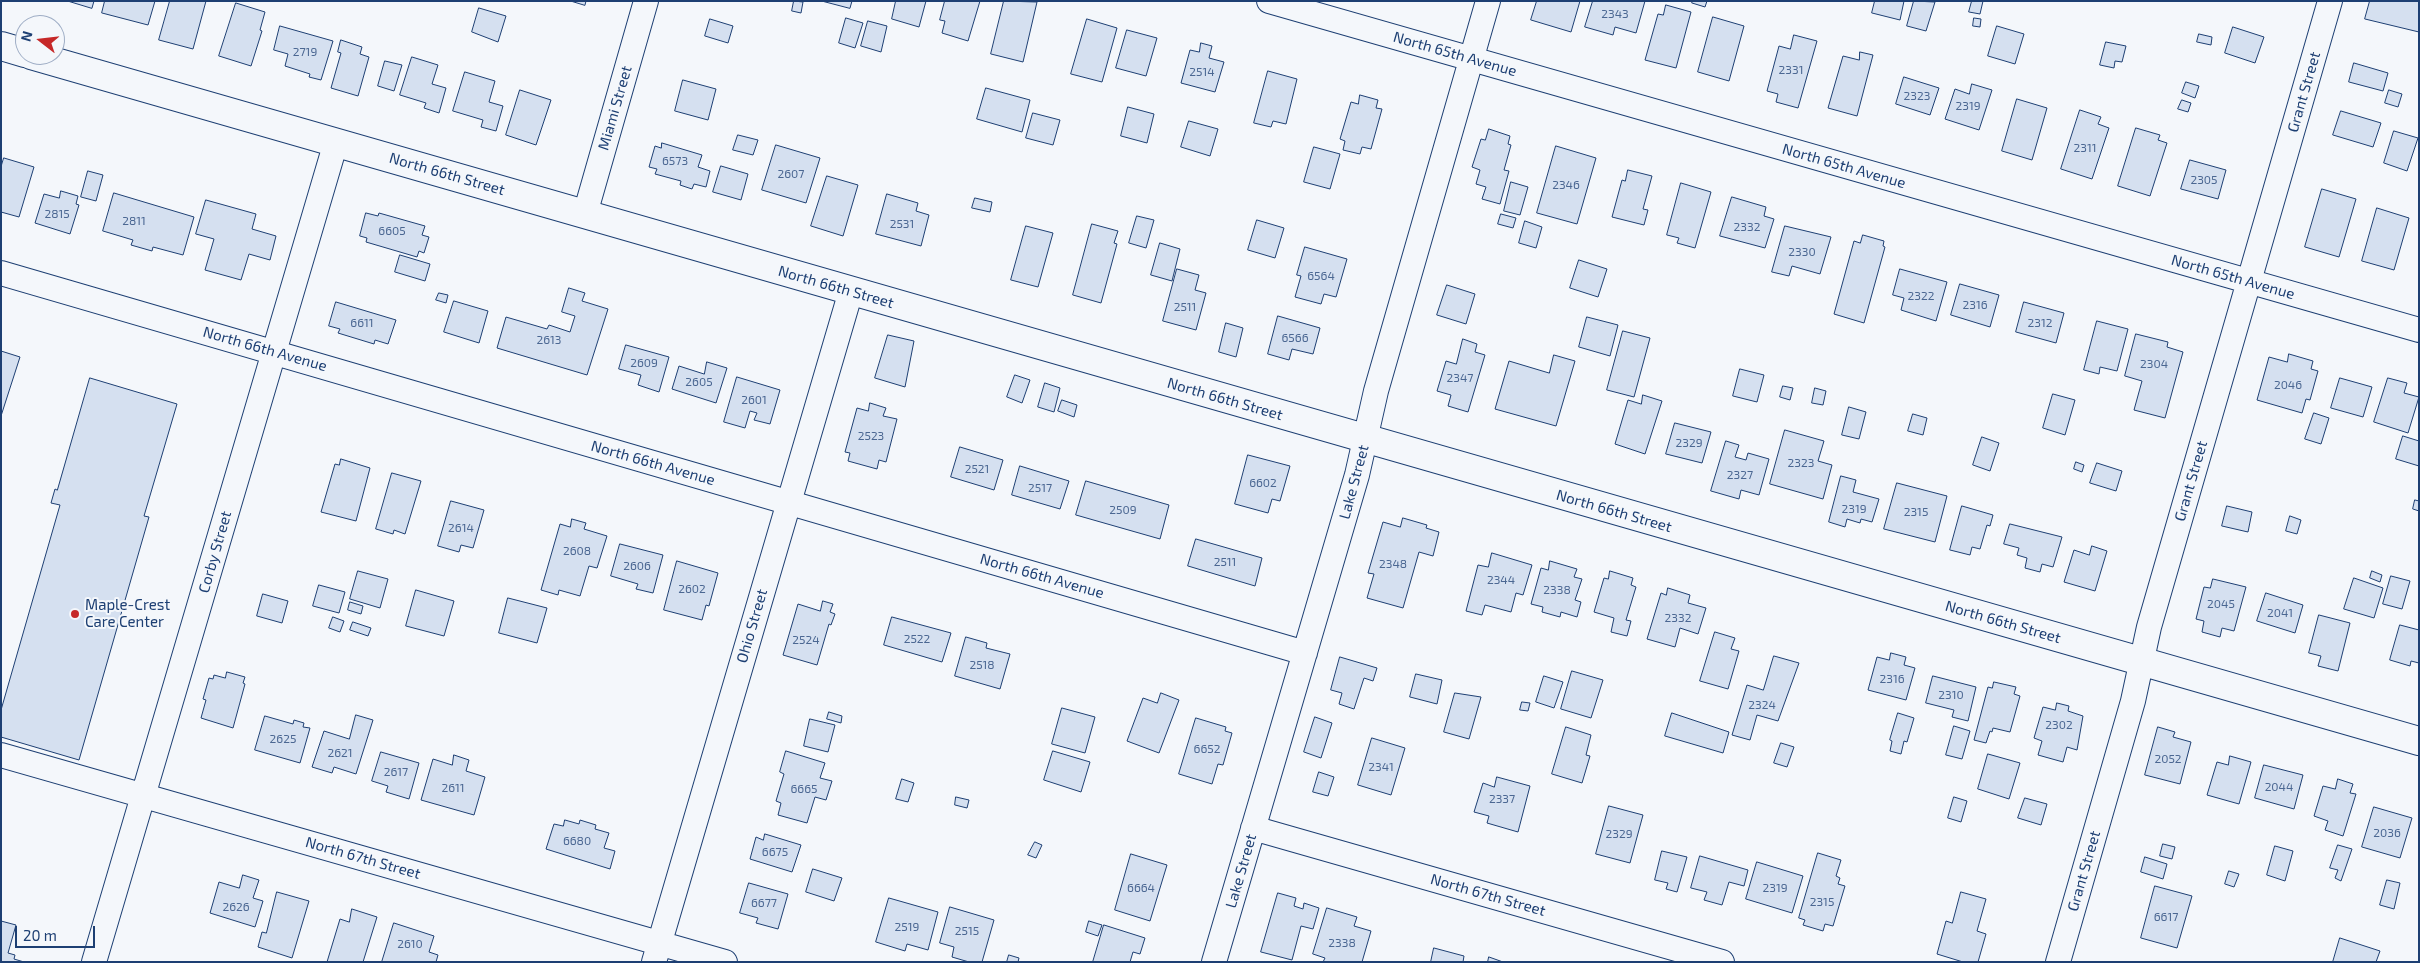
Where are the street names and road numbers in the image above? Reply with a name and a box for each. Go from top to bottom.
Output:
street label: North 65th Avenue [1391,28,1519,80]
street label: Grant Street [2284,50,2324,134]
street label: Miami Street [594,64,636,152]
street label: North 65th Avenue [1780,140,1908,192]
street label: North 66th Street [387,149,507,199]
street label: North 65th Avenue [2169,251,2297,303]
street label: North 66th Street [776,262,896,312]
street label: North 66th Avenue [201,323,329,375]
street label: North 66th Street [1165,374,1285,424]
street label: North 66th Avenue [589,437,717,489]
street label: Grant Street [2171,439,2211,523]
street label: Lake Street [1335,443,1373,521]
street label: North 66th Street [1554,486,1674,536]
street label: Corby Street [195,509,235,595]
street label: North 66th Avenue [978,550,1106,602]
street label: Ohio Street [733,587,771,665]
street label: North 66th Street [1943,597,2063,647]
street label: Grant Street [2064,829,2104,913]
street label: Lake Street [1222,832,1260,910]
street label: North 67th Street [304,833,422,883]
street label: North 67th Street [1429,870,1547,920]

